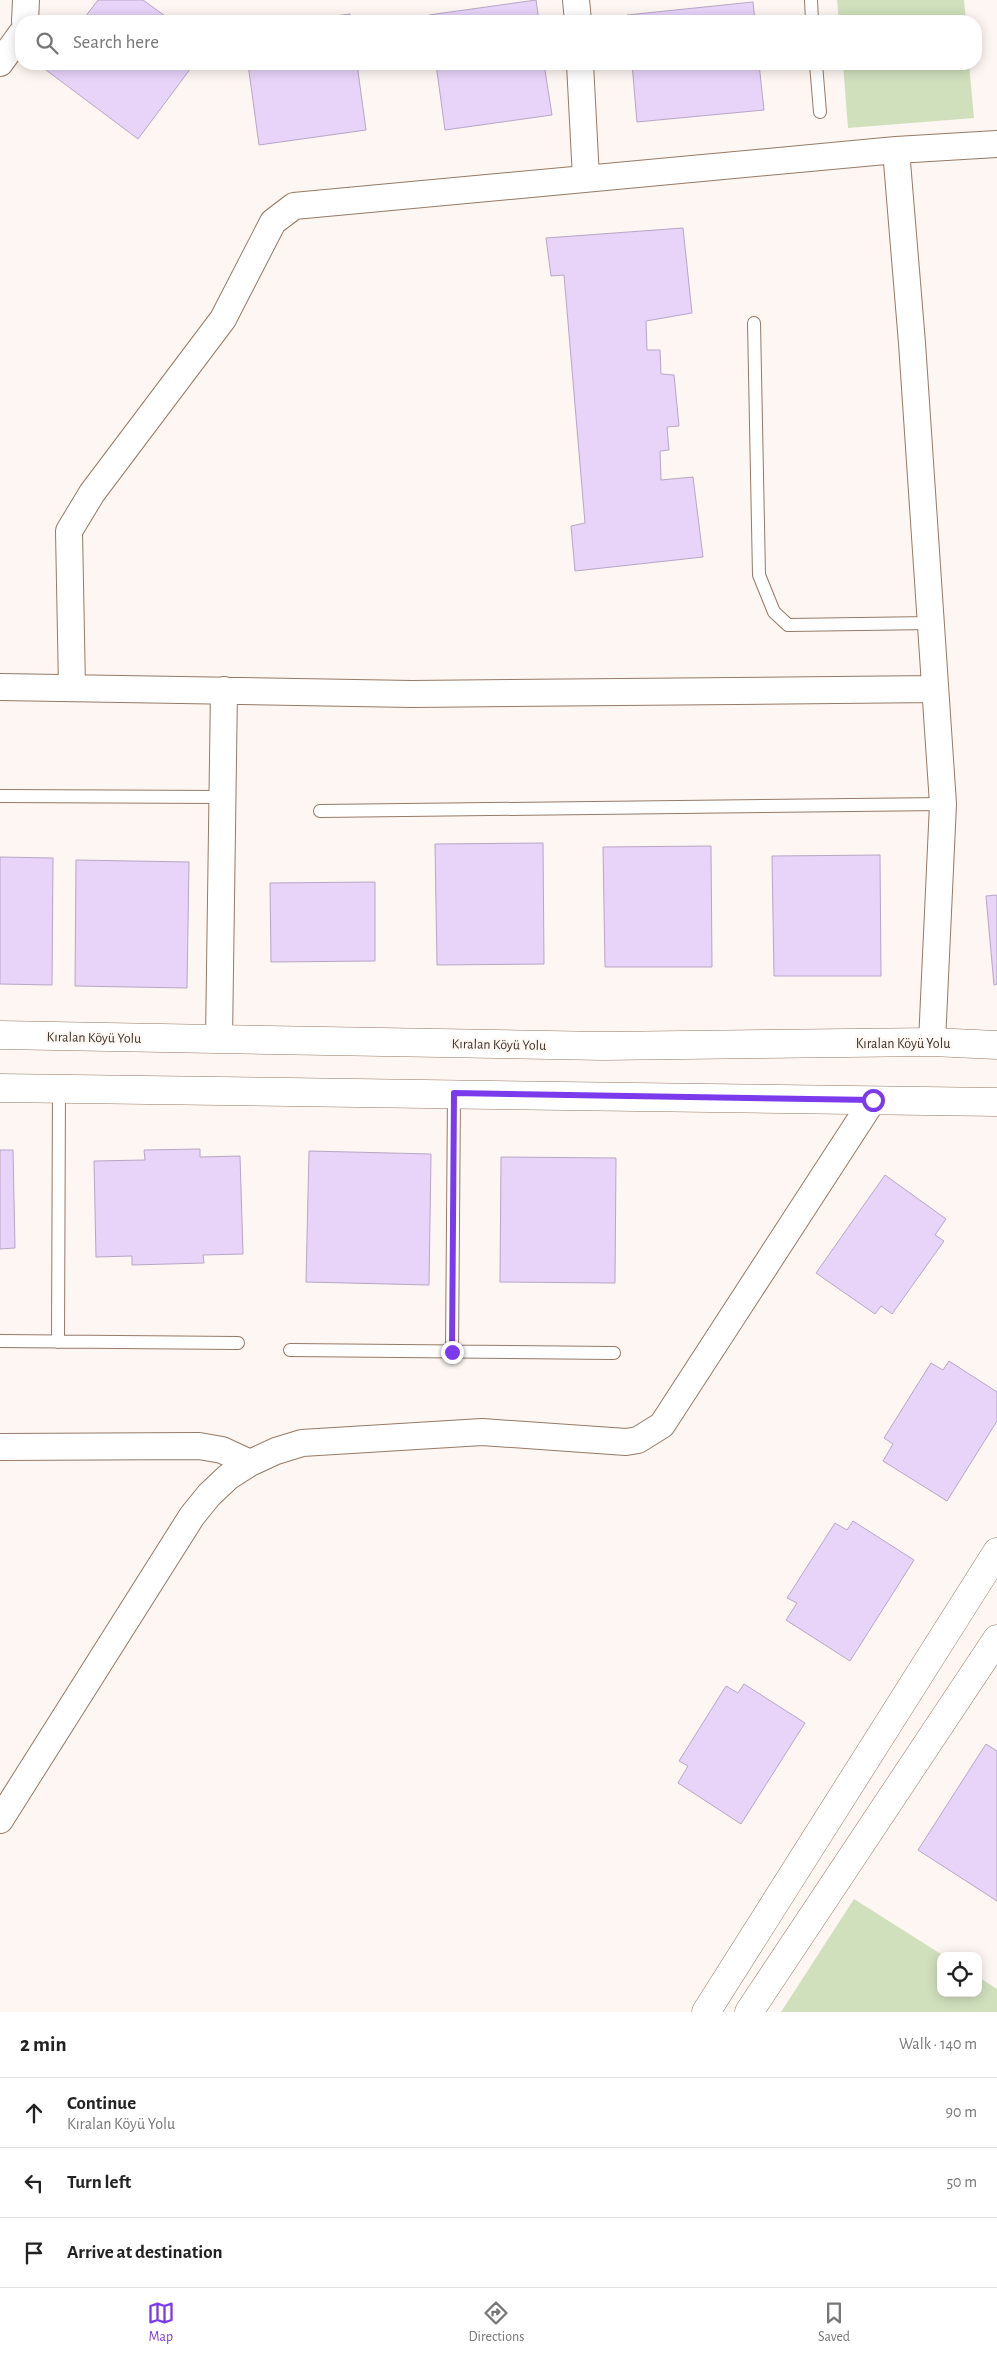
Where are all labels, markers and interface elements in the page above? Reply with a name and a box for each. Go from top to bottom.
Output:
search box [15,15,982,70]
icon: search [33,29,61,57]
text: Search here [73,33,159,52]
street label: Kıralan Köyü Yolu [47,1030,141,1046]
street label: Kıralan Köyü Yolu [452,1037,546,1053]
street label: Kıralan Köyü Yolu [856,1037,950,1051]
route start [862,1089,885,1112]
route end [441,1341,464,1364]
map controls [937,1952,982,1997]
button: locate [937,1952,982,1997]
text: 2 min [20,2034,67,2055]
text: Walk · 140 m [899,2036,977,2052]
text: Continue [67,2094,136,2113]
icon: ahead [20,2099,48,2127]
text: 90 m [946,2104,977,2120]
text: Kıralan Köyü Yolu [67,2116,175,2132]
icon: left [20,2169,48,2197]
text: Turn left [67,2173,131,2192]
text: 50 m [946,2174,977,2190]
icon: arrive [20,2239,48,2267]
text: Arrive at destination [67,2243,223,2262]
tab: Map [147,2299,175,2346]
tab: Directions [469,2299,524,2346]
tab: Saved [818,2299,850,2346]

